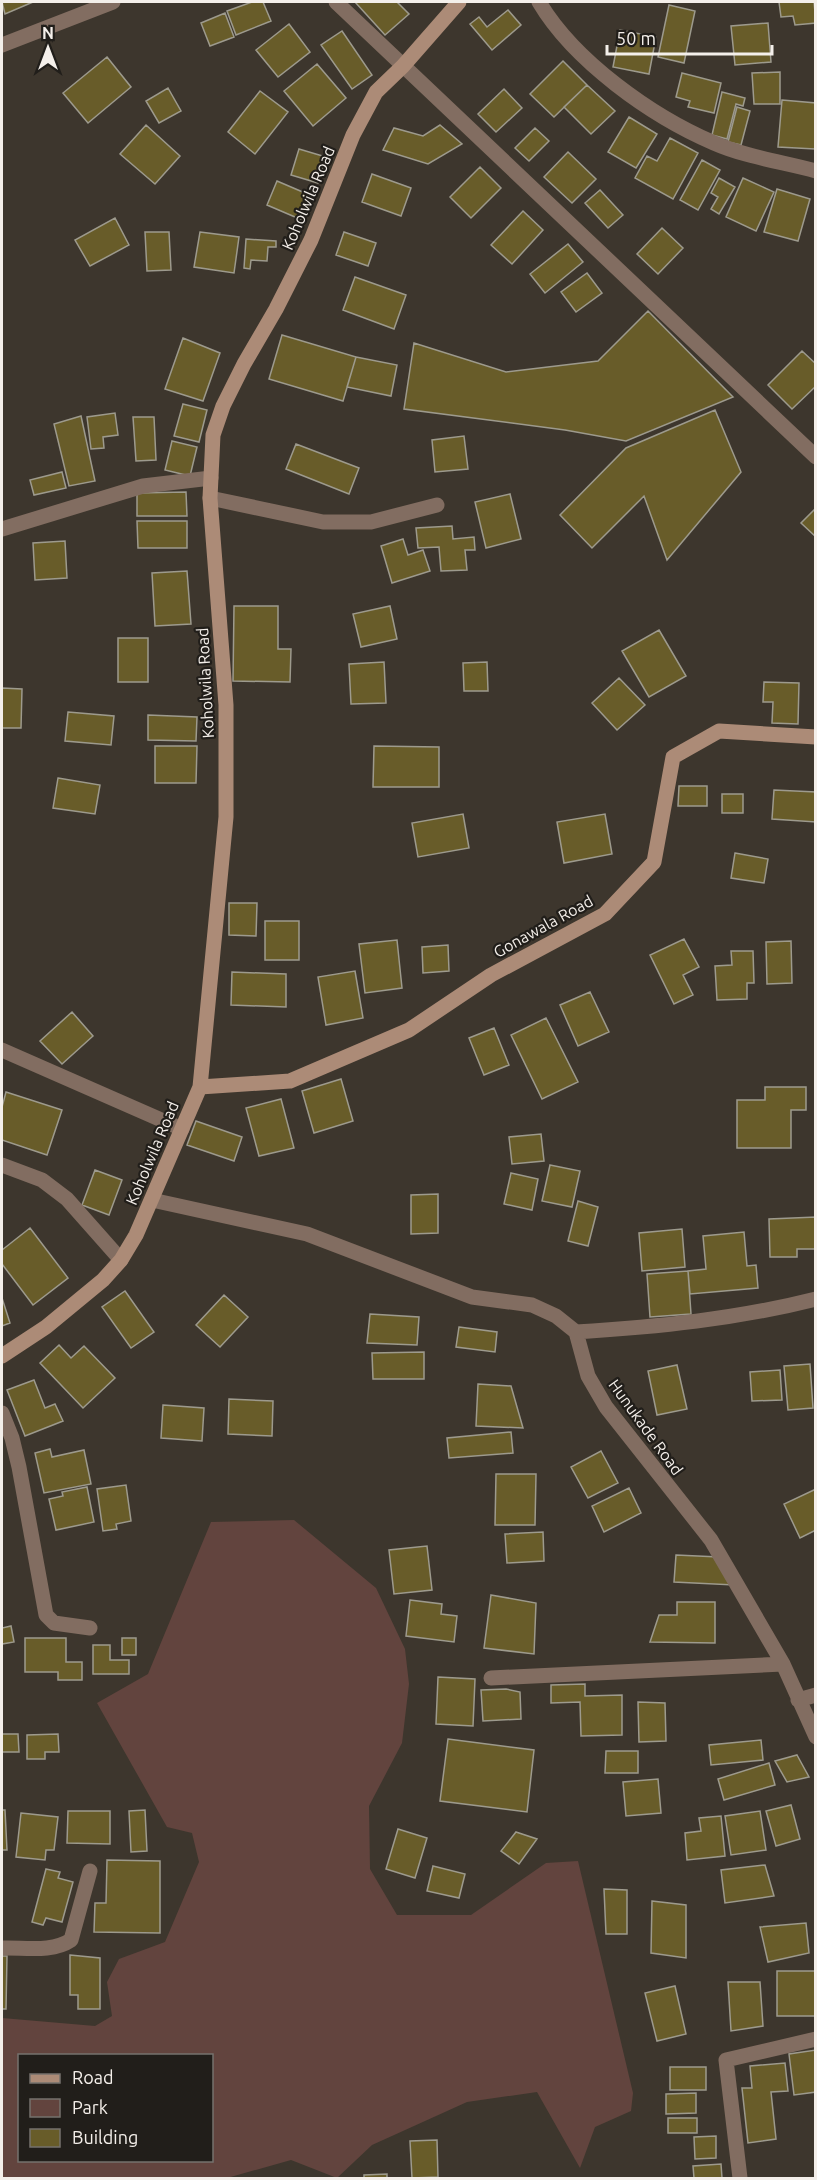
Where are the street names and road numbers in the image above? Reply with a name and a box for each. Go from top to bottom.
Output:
street label: Koholwila Road [278,143,338,253]
street label: Koholwila Road [193,627,217,739]
street label: Gonawala Road [490,891,596,961]
street label: Koholwila Road [122,1098,182,1208]
street label: Hunukade Road [605,1376,687,1478]

